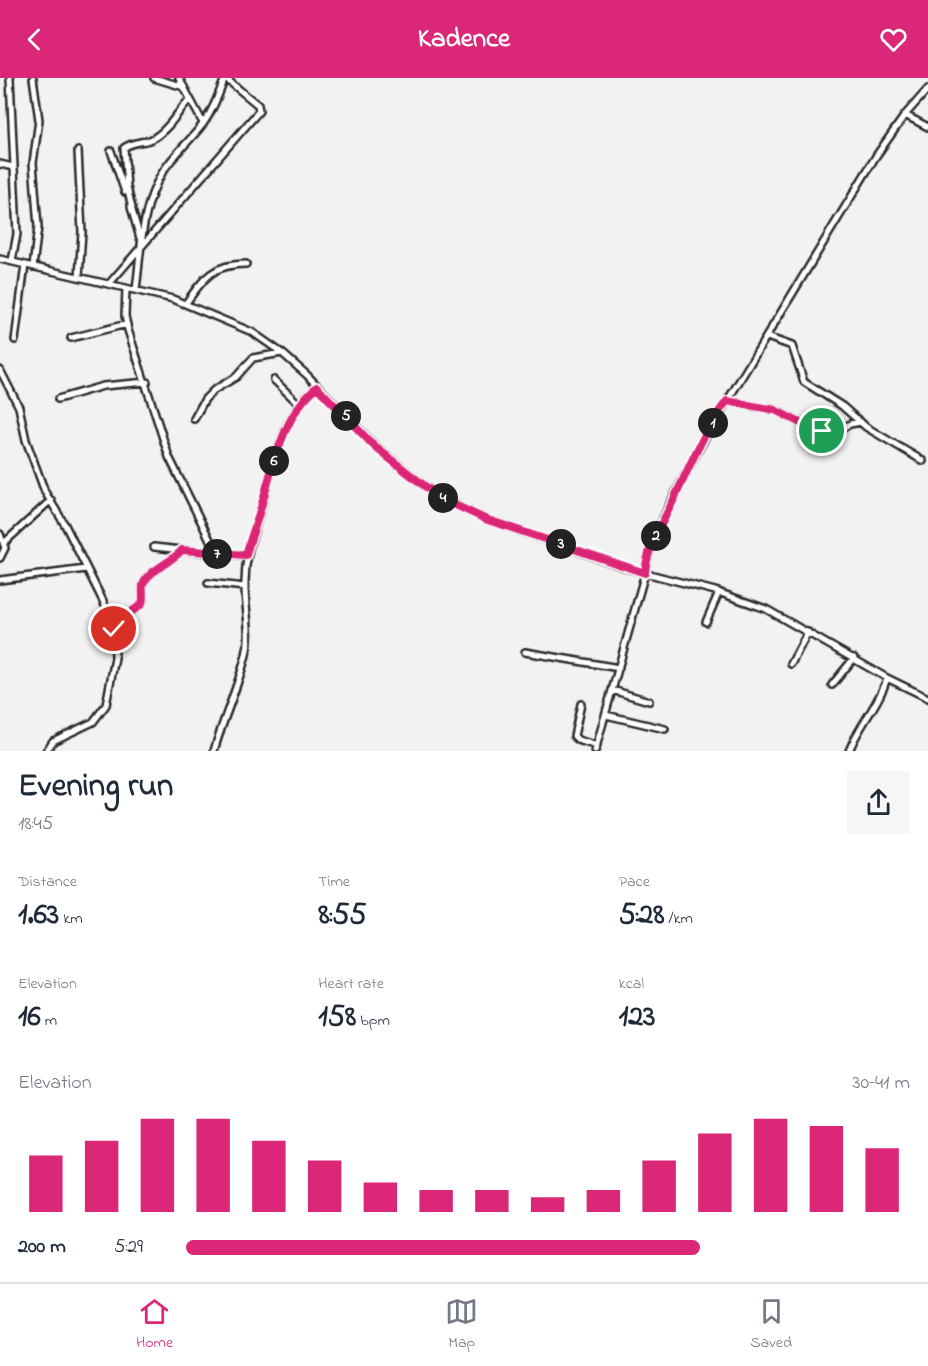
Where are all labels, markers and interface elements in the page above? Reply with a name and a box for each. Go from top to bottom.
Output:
text: Kadence [418,20,510,59]
icon: back [18,23,51,56]
icon: heart [877,23,910,56]
pin: 5 [331,401,361,431]
text: 5 [341,404,351,428]
pin [796,405,847,456]
pin: 1 [698,408,728,438]
text: 1 [710,411,716,435]
icon: arrive [805,414,838,447]
pin: 6 [259,446,289,476]
text: 6 [270,449,278,473]
pin: 4 [428,483,458,513]
text: 4 [440,486,446,510]
pin: 2 [641,521,671,551]
text: 2 [652,524,660,548]
pin: 3 [546,529,576,559]
text: 3 [558,532,564,556]
pin: 7 [202,539,232,569]
text: 7 [214,542,220,566]
pin [88,603,139,654]
icon: check [97,612,130,645]
text: Evening run [18,763,173,811]
button: share [847,771,910,834]
text: 18:45 [18,810,53,839]
text: Distance [18,870,77,894]
text: Time [318,870,350,894]
text: Pace [619,870,650,894]
text: 1.63 [18,894,59,938]
text: 8:55 [318,894,366,938]
text: 5:28 [619,894,665,938]
text: km [59,907,83,931]
text: /km [665,907,693,931]
text: Elevation [18,972,77,996]
text: Heart rate [318,972,384,996]
text: kcal [619,972,644,996]
text: 16 [18,996,41,1040]
text: 158 [318,996,356,1040]
text: 123 [619,996,656,1040]
text: m [41,1009,57,1033]
text: bpm [356,1009,390,1033]
text: Elevation [18,1069,92,1098]
text: 30–41 m [852,1069,910,1098]
text: 200 m [18,1233,66,1262]
text: 5:29 [114,1233,143,1262]
tab: Home [136,1295,173,1355]
tab: Map [445,1295,478,1355]
tab: Saved [750,1295,792,1355]

